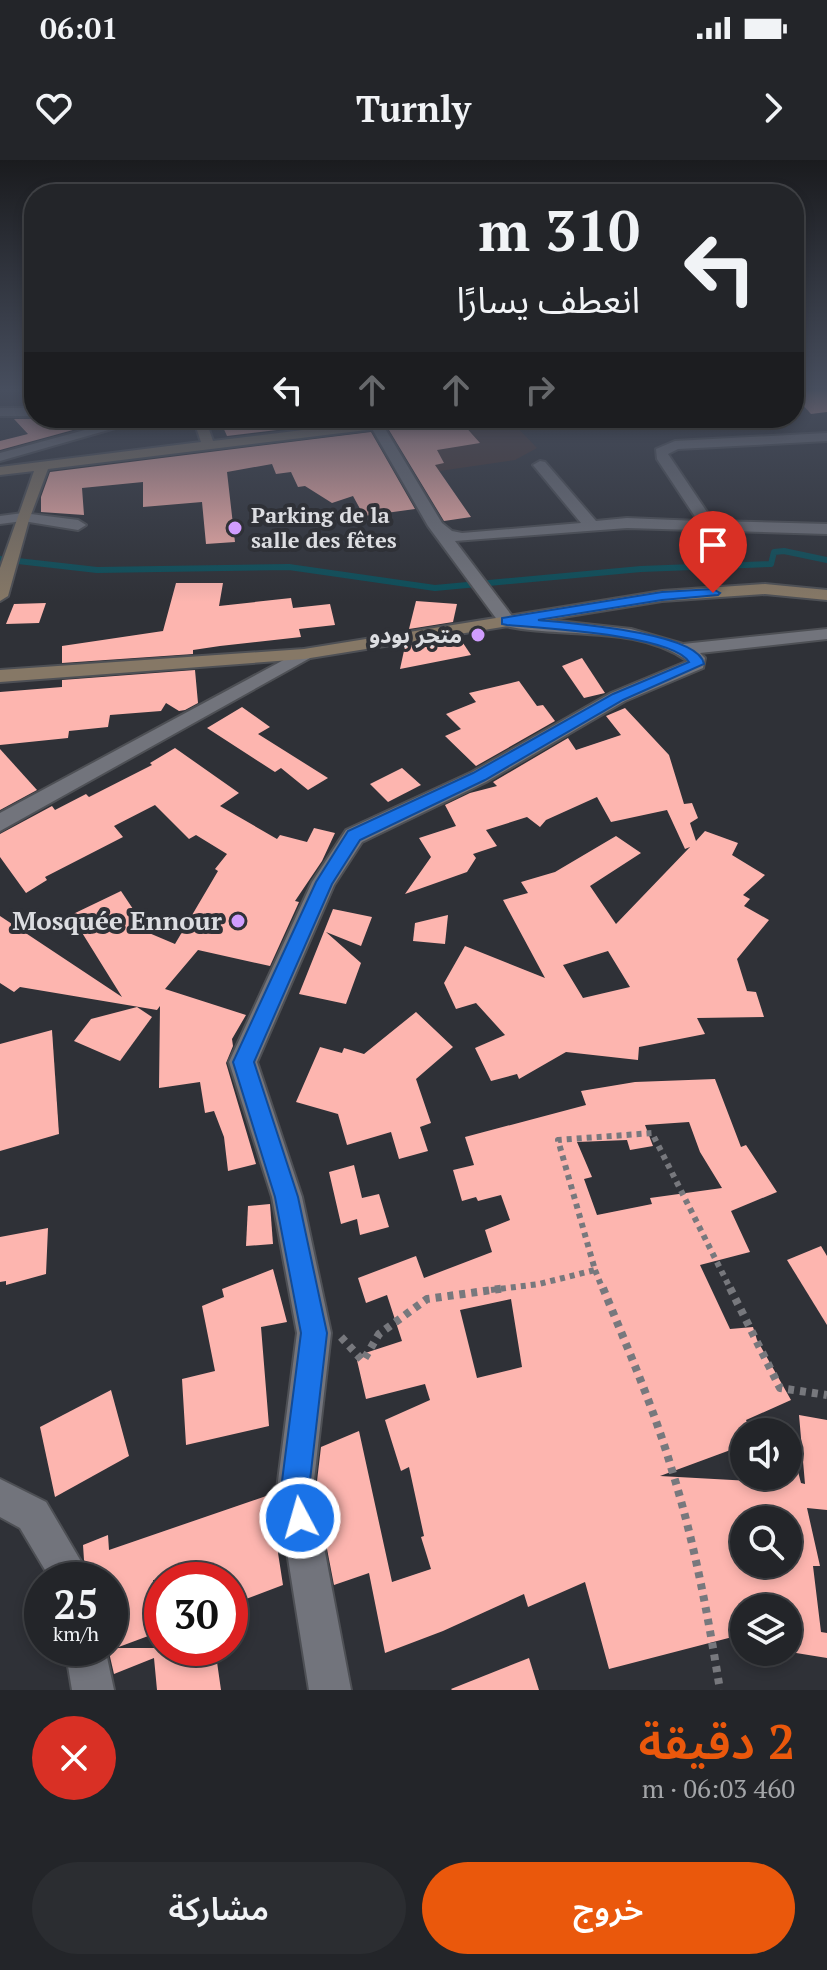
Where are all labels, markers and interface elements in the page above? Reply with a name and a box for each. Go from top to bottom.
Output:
text: 06:01 [40,8,118,48]
text: Turnly [356,85,471,132]
icon: heart [32,86,76,130]
icon: forward [751,86,795,130]
text: 310 m [478,193,640,267]
icon: left [668,216,772,320]
text: انعطف يسارًا [456,276,640,323]
icon: left [266,368,310,412]
icon: ahead [350,368,394,412]
icon: ahead [434,368,478,412]
icon: right [518,368,562,412]
place label: Parking de la salle des fêtes [251,500,397,554]
pin [679,511,747,593]
marker: Parking de la salle des fêtes [226,519,244,537]
icon: arrive [691,523,735,567]
place label: متجر بودو [369,620,462,649]
marker: متجر بودو [469,626,487,644]
place label: Mosquée Ennour [12,903,223,937]
marker: Mosquée Ennour [229,912,247,930]
map controls [730,1418,802,1666]
button: sound [730,1418,802,1490]
position arrow [258,1476,342,1560]
button: search [730,1506,802,1578]
speed limit sign: 30 [144,1562,248,1666]
text: 25 [53,1577,99,1630]
button: layers [730,1594,802,1666]
text: km/h [53,1620,99,1647]
text: 2 دقيقة [638,1709,795,1773]
button: close [32,1716,116,1800]
text: 460 m · 06:03 [642,1771,795,1805]
button: مشاركة [32,1862,406,1954]
button: خروج [422,1862,795,1954]

